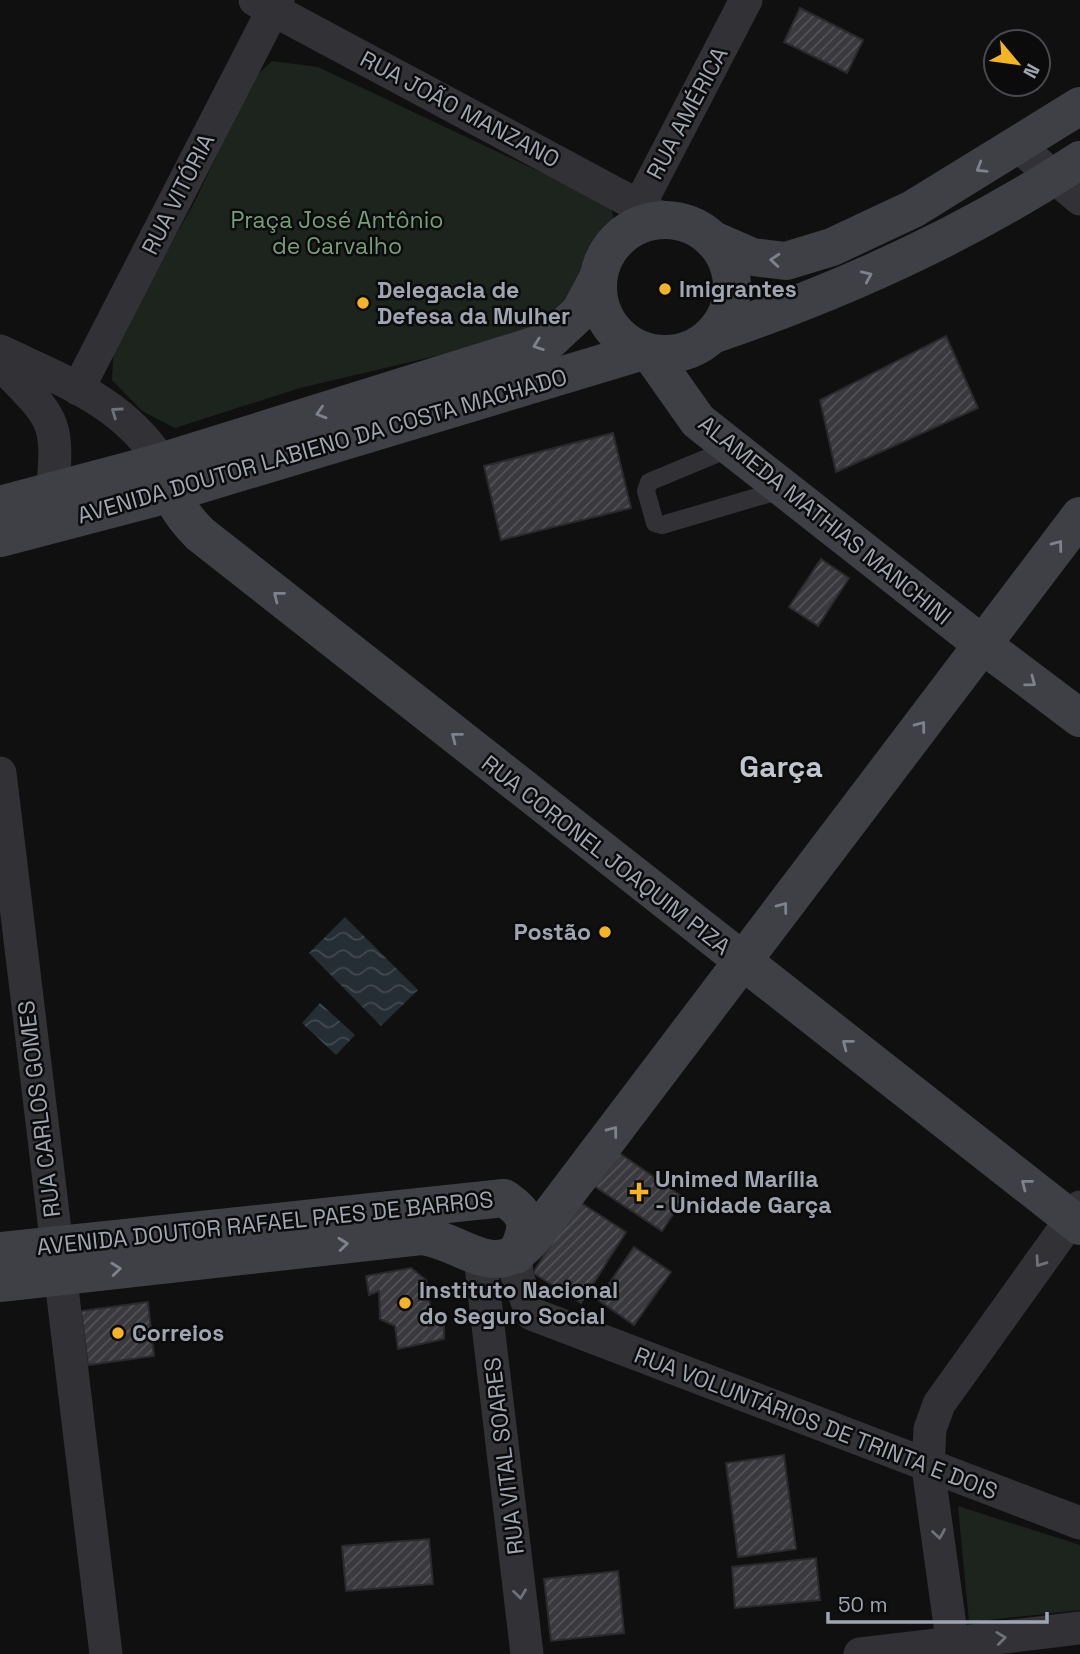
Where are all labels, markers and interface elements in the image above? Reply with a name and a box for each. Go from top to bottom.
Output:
north arrow [982,28,1052,98]
street label: RUA AMÉRICA [640,42,734,184]
street label: RUA JOÃO MANZANO [355,44,565,174]
text: N [1017,59,1045,83]
street label: RUA VITÓRIA [135,128,221,260]
one-way arrow [975,160,988,173]
park label: Praça José Antônio de Carvalho [230,205,444,261]
one-way arrow [770,253,781,268]
one-way arrow [860,270,873,284]
place label: Imigrantes [679,274,797,304]
place label: Delegacia de Defesa da Mulher [377,275,570,331]
marker: Imigrantes [657,281,673,297]
marker: Delegacia de Defesa da Mulher [355,295,371,311]
one-way arrow [532,337,545,351]
street label: AVENIDA DOUTOR LABIENO DA COSTA MACHADO [74,362,570,530]
one-way arrow [315,405,328,419]
one-way arrow [111,408,124,420]
street label: ALAMEDA MATHIAS MANCHINI [692,409,958,631]
one-way arrow [1050,540,1063,553]
one-way arrow [273,592,286,604]
one-way arrow [1024,673,1036,686]
one-way arrow [913,722,926,734]
one-way arrow [452,732,464,745]
district label: Garça [739,747,823,786]
street label: RUA CORONEL JOAQUIM PIZA [475,748,737,962]
one-way arrow [775,902,787,915]
place label: Postão [514,917,591,947]
marker: Postão [597,924,613,940]
street label: RUA CARLOS GOMES [11,999,67,1219]
one-way arrow [842,1040,855,1052]
one-way arrow [604,1126,617,1139]
place label: Unimed Marília - Unidade Garça [655,1164,831,1220]
one-way arrow [1022,1180,1034,1193]
marker: Unimed Marília - Unidade Garça [629,1182,649,1202]
street label: AVENIDA DOUTOR RAFAEL PAES DE BARROS [35,1184,495,1262]
one-way arrow [337,1237,348,1252]
one-way arrow [1036,1254,1048,1267]
one-way arrow [111,1262,122,1277]
place label: Instituto Nacional do Seguro Social [419,1275,618,1331]
marker: Instituto Nacional do Seguro Social [397,1295,413,1311]
place label: Correios [132,1318,224,1348]
marker: Correios [110,1325,126,1341]
street label: RUA VOLUNTÁRIOS DE TRINTA E DOIS [630,1340,1002,1506]
street label: RUA VITAL SOARES [477,1356,531,1556]
one-way arrow [931,1528,946,1540]
scale bar [828,1580,1047,1624]
one-way arrow [513,1588,528,1600]
text: 50 m [838,1591,888,1618]
one-way arrow [995,1631,1007,1646]

